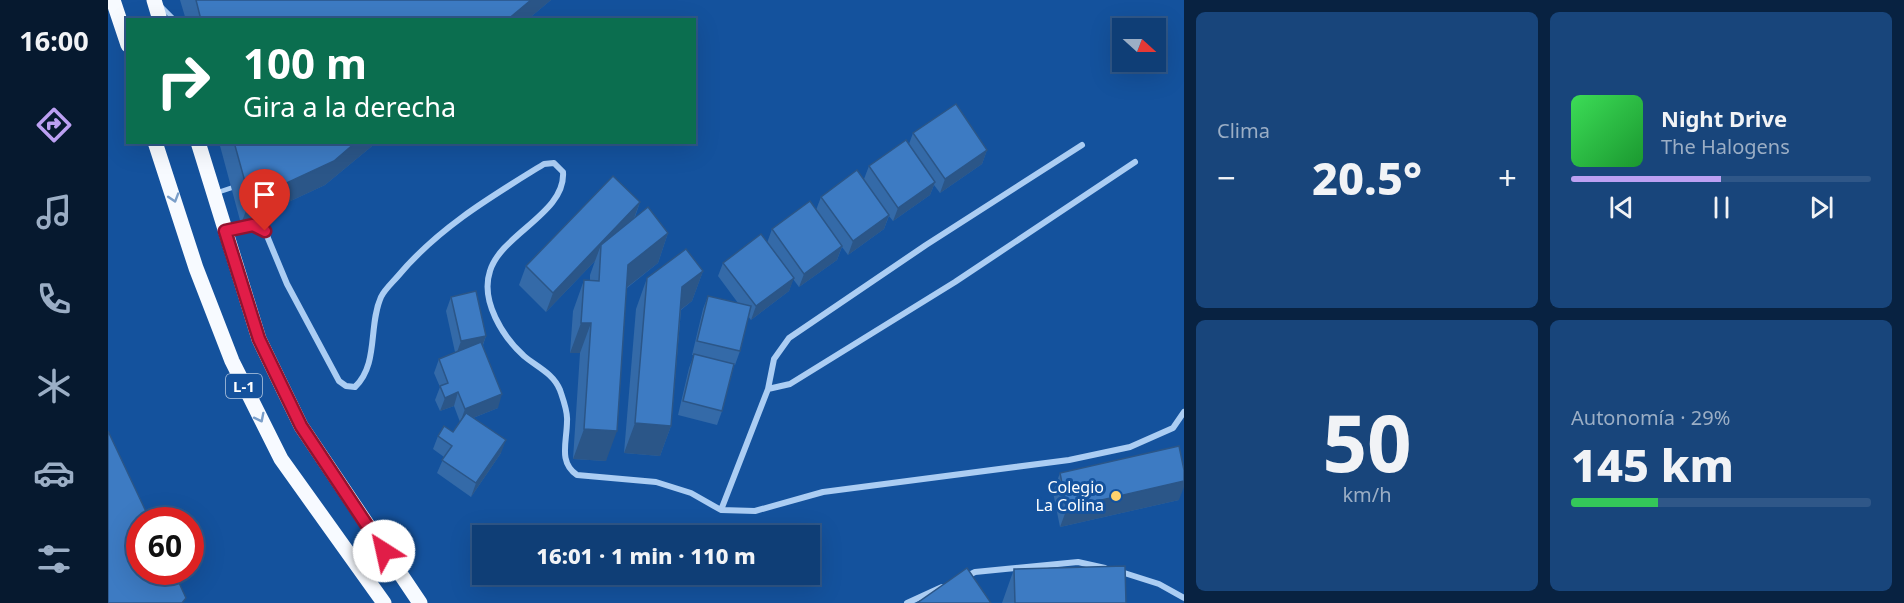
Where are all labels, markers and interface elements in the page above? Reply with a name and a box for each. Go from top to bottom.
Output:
north arrow [1112,18,1166,72]
map controls [1112,18,1166,72]
text: 16:00 [19,22,89,59]
text: 100 m [243,34,367,91]
icon: right [144,42,222,120]
text: Gira a la derecha [243,88,456,125]
text: Night Drive [1661,103,1787,133]
icon: directions [33,104,75,146]
text: Clima [1217,117,1270,144]
text: The Halogens [1661,133,1790,160]
text: 20.5° [1312,147,1422,208]
text: − [1217,155,1236,200]
text: + [1498,155,1517,200]
pin [239,169,290,231]
icon: arrive [248,178,281,211]
icon: music [33,191,75,233]
icon: previous [1605,191,1638,224]
icon: pause [1705,191,1738,224]
icon: next [1805,191,1838,224]
one-way arrow [167,192,179,203]
icon: phone [33,278,75,320]
icon: climate [33,365,75,407]
road number: L-1 [226,374,262,398]
text: 50 [1322,389,1412,495]
text: Autonomía · 29% [1571,404,1730,431]
one-way arrow [253,412,265,423]
text: 145 km [1571,434,1734,495]
icon: car [33,452,75,494]
place label: Colegio La Colina [1036,476,1104,516]
text: km/h [1342,481,1392,508]
marker: Colegio La Colina [1109,489,1123,503]
speed limit sign: 60 [126,507,204,585]
position arrow [352,519,416,583]
icon: filters [33,538,75,580]
text: 16:01 · 1 min · 110 m [536,540,756,570]

